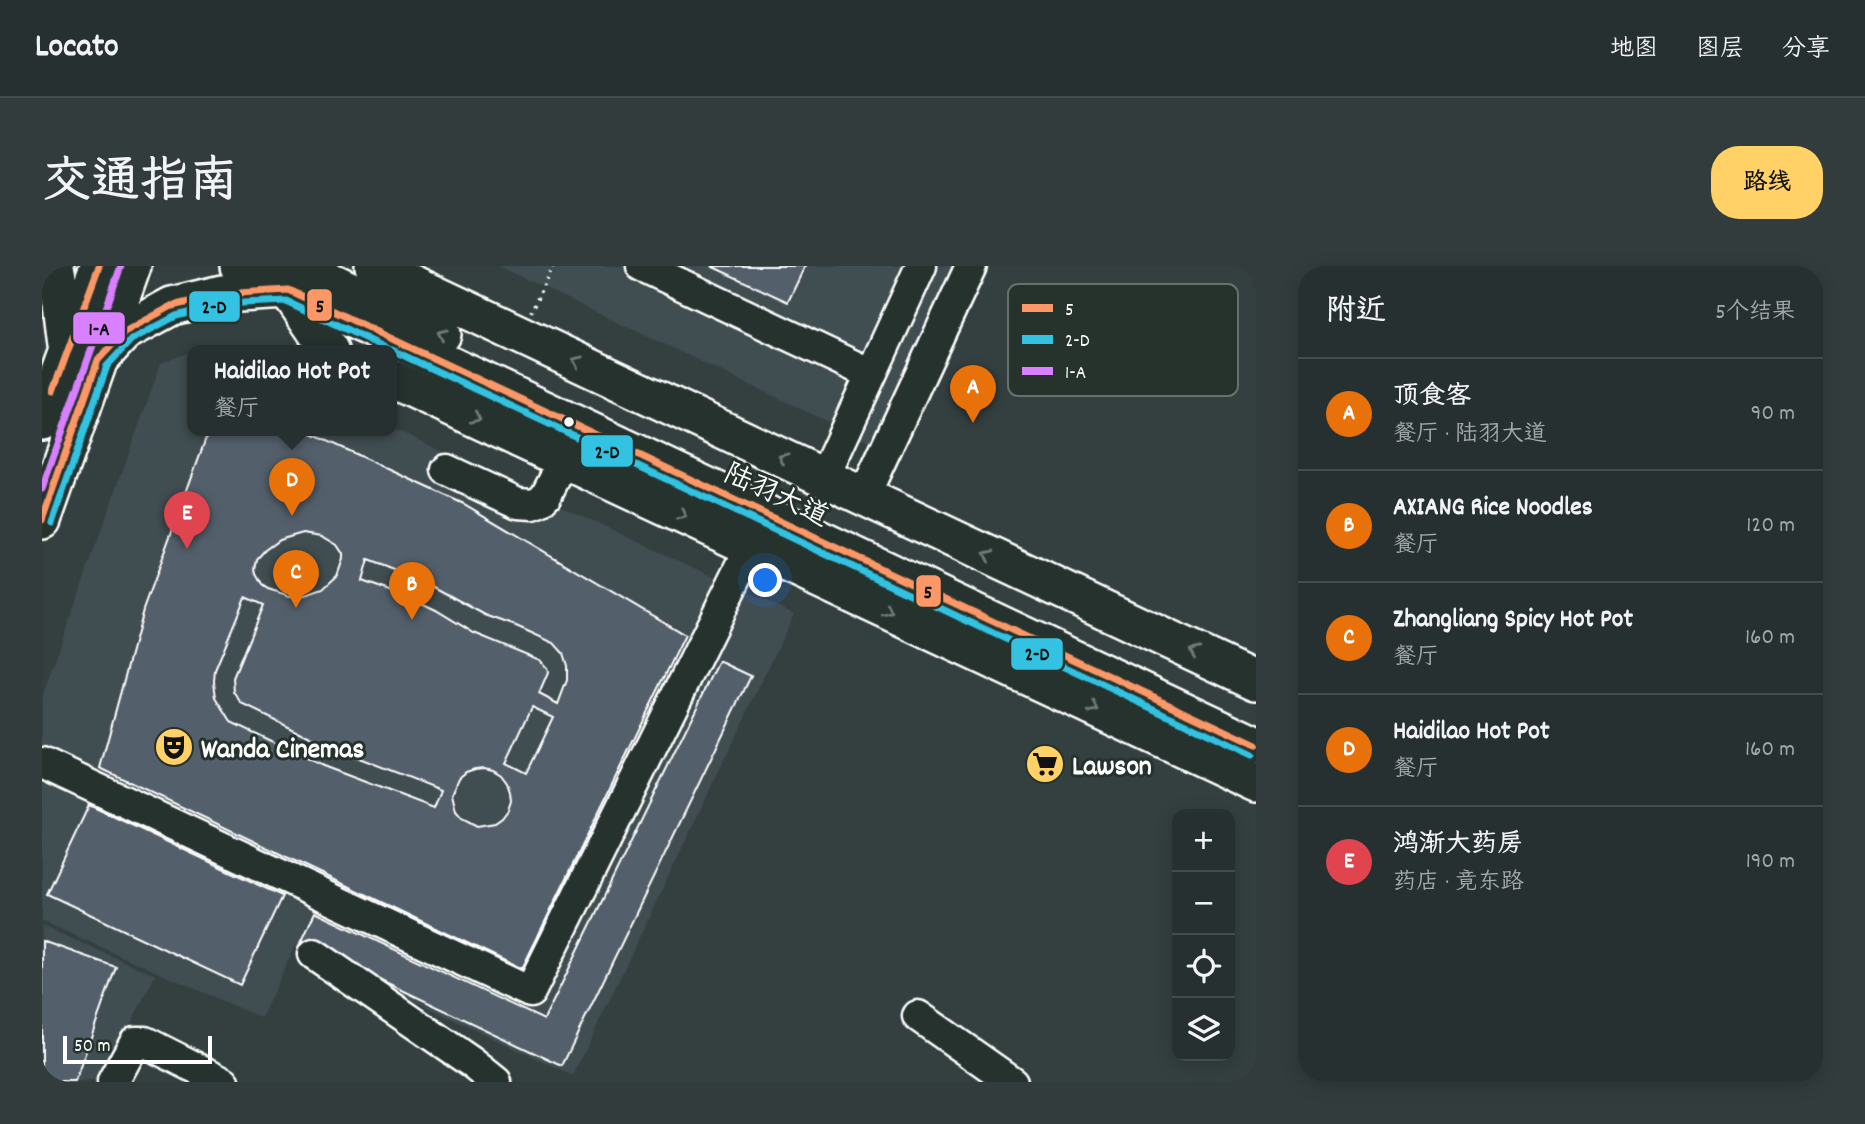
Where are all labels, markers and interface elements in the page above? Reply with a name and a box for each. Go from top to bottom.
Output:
text: Locato [35,25,119,72]
text: 地图 [1610,33,1658,67]
text: 图层 [1696,33,1744,67]
text: 分享 [1782,33,1830,67]
button: 路线 [1711,146,1823,219]
text: 交通指南 [42,150,238,220]
legend [1008,284,1238,396]
line badge: 5 [306,288,333,322]
line badge: 2-D [188,290,241,323]
text: 附近 [1326,292,1386,335]
text: 5 [316,295,325,322]
text: 2-D [202,296,226,323]
text: 5个结果 [1715,297,1795,330]
text: 5 [1065,298,1074,325]
line badge: 1-A [72,311,126,345]
text: 1-A [88,318,110,345]
one-way arrow [437,328,449,342]
text: 2-D [1065,329,1090,356]
popup [187,345,397,436]
text: Haidilao Hot Pot [214,354,370,391]
one-way arrow [572,355,584,369]
text: 1-A [1065,361,1086,388]
pin: A [950,365,996,423]
text: 顶食客 [1393,379,1471,416]
text: 餐厅 [214,394,260,427]
text: A [1343,398,1355,431]
text: 90 m [1751,398,1795,431]
one-way arrow [469,410,481,424]
unlabelled marker [562,415,576,429]
text: 餐厅 · 陆羽大道 [1393,419,1547,452]
line badge: 2-D [580,434,634,468]
text: 2-D [595,441,619,468]
one-way arrow [778,452,790,466]
street label: 陆羽大道 [716,456,834,539]
pin: D [269,458,315,516]
text: AXIANG Rice Noodles [1393,490,1593,527]
pin: E [164,491,210,549]
one-way arrow [675,507,687,521]
text: B [1344,510,1354,543]
text: 120 m [1746,510,1795,543]
text: 餐厅 [1393,530,1439,563]
one-way arrow [983,549,996,563]
pin: C [273,550,319,608]
pin: B [389,562,435,620]
your location [748,563,782,597]
line badge: 5 [915,574,942,608]
text: 5 [924,581,933,608]
text: Zhangliang Spicy Hot Pot [1393,602,1633,639]
one-way arrow [881,603,893,617]
text: C [1343,622,1355,655]
text: 160 m [1745,622,1795,655]
line badge: 2-D [1010,637,1064,671]
text: 餐厅 [1393,642,1439,675]
text: 2-D [1025,643,1049,670]
one-way arrow [1189,646,1201,660]
one-way arrow [1087,699,1099,713]
text: Haidilao Hot Pot [1393,714,1550,751]
theatre icon: Wanda Cinemas [153,726,195,768]
place label: Wanda Cinemas [201,732,364,772]
text: D [1343,734,1355,767]
text: 160 m [1745,734,1795,767]
supermarket icon: Lawson [1024,743,1066,785]
place label: Lawson [1072,749,1152,789]
text: 餐厅 [1393,754,1439,787]
map controls [1172,809,1235,1061]
button: + [1172,809,1235,872]
text: 鸿渐大药房 [1393,827,1523,864]
text: E [1344,846,1354,879]
text: 190 m [1746,846,1795,879]
text: 药店 · 竟东路 [1393,867,1524,900]
button: − [1172,872,1235,935]
button: locate [1172,935,1235,998]
button: layers [1172,998,1235,1061]
scale bar [63,1033,212,1065]
text: 50 m [74,1034,111,1061]

